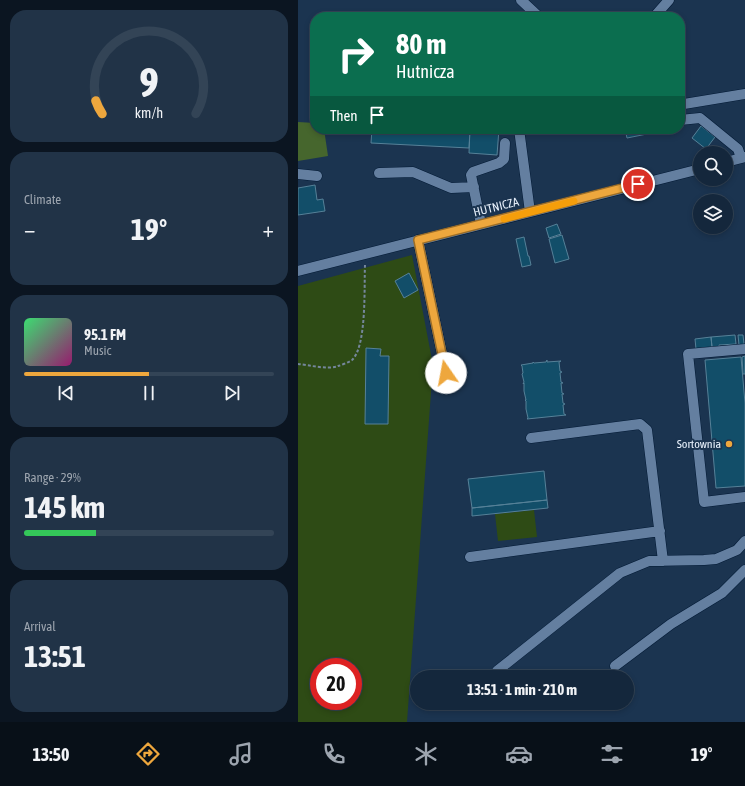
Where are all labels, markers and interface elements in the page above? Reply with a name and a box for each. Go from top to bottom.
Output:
icon: right [330,28,382,80]
text: 80 m [396,28,446,60]
text: 9 [139,58,159,106]
text: Hutnicza [396,61,455,82]
icon: arrive [366,104,388,126]
text: km/h [135,105,163,121]
text: Then [330,107,358,124]
map controls [693,146,733,234]
button: search [693,146,733,186]
pin [621,167,655,201]
icon: arrive [627,173,649,195]
text: Climate [24,192,61,207]
button: layers [693,194,733,234]
street label: HUTNICZA [472,195,520,219]
text: 19° [131,212,167,246]
text: − [24,216,35,242]
text: + [263,216,274,242]
text: 95.1 FM [84,326,126,343]
text: Music [84,343,111,358]
position arrow [425,352,467,394]
icon: previous [55,382,77,404]
icon: pause [138,382,160,404]
icon: next [221,382,243,404]
place label: Sortownia [677,437,721,451]
marker: Sortownia [724,439,734,449]
text: Range · 29% [24,470,81,485]
text: 145 km [24,490,105,524]
text: Arrival [24,619,56,634]
text: 13:51 [24,639,86,673]
speed limit sign: 20 [310,658,362,710]
text: 13:51 · 1 min · 210 m [467,681,577,698]
icon: directions [134,740,162,768]
icon: music [227,740,255,768]
icon: phone [320,740,348,768]
icon: climate [412,740,440,768]
icon: car [505,740,533,768]
icon: filters [598,740,626,768]
text: 13:50 [32,744,69,765]
text: 19° [691,744,713,765]

